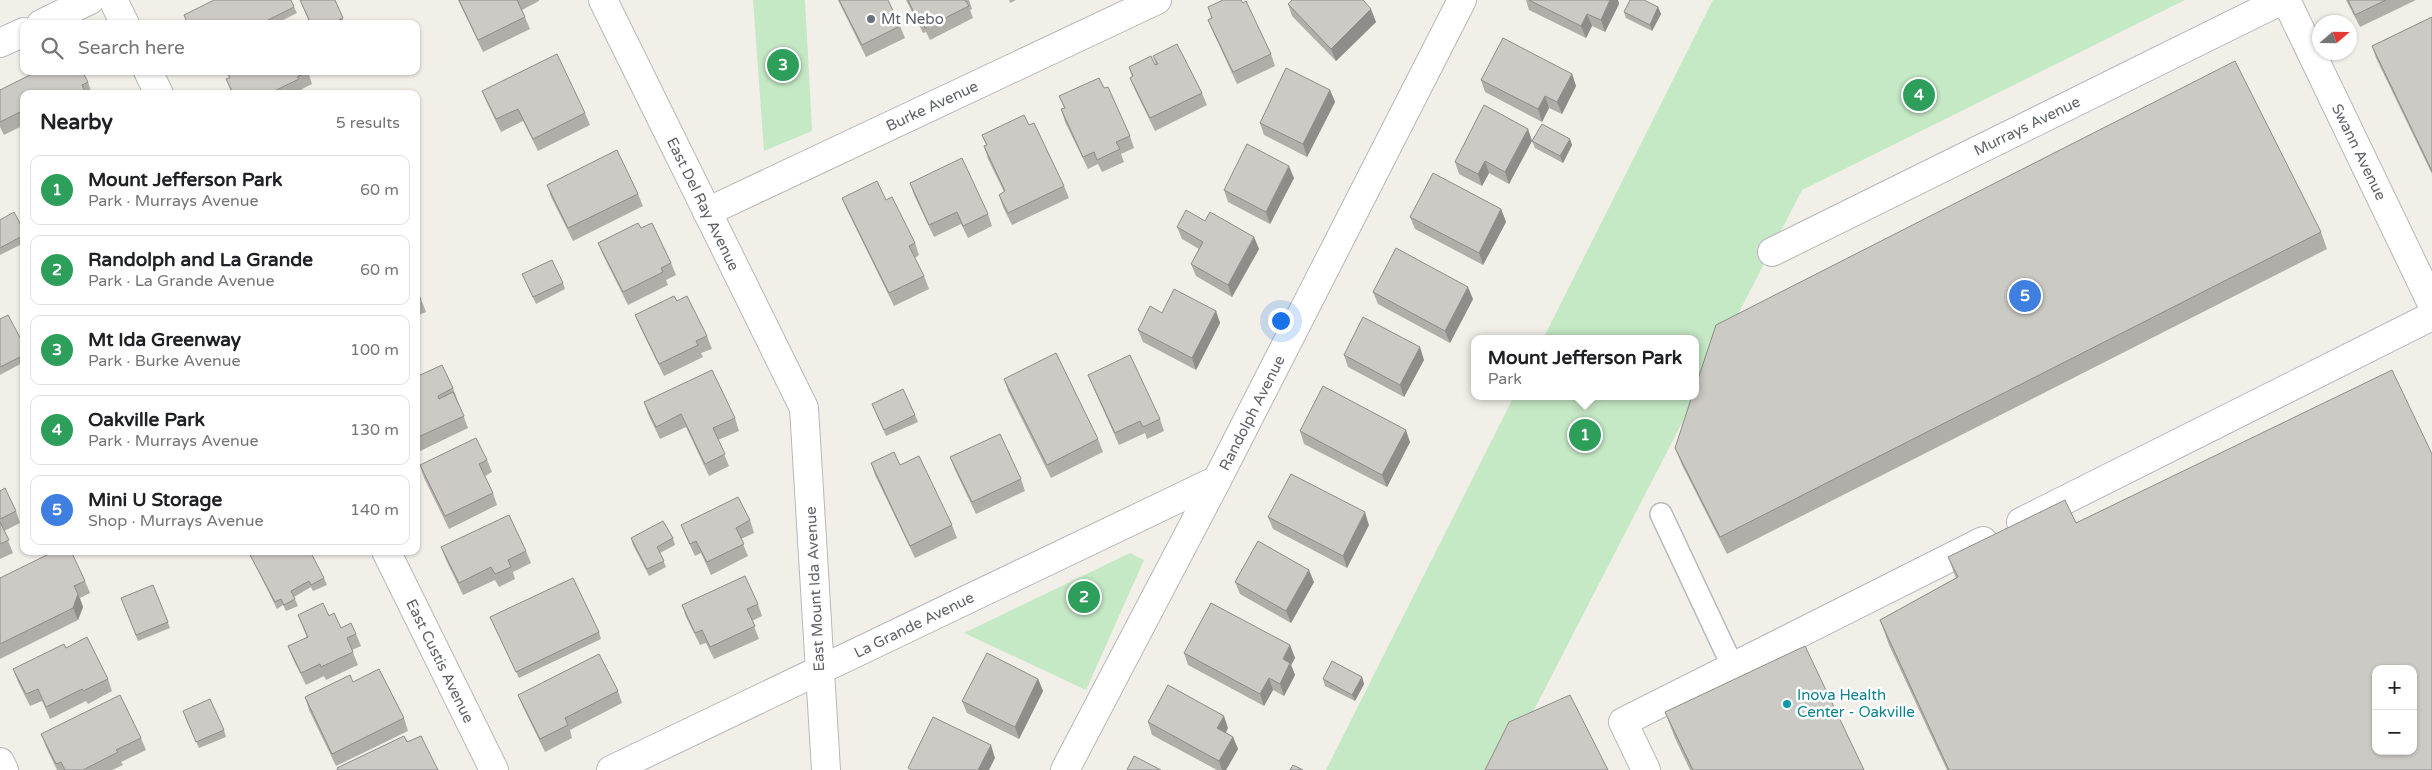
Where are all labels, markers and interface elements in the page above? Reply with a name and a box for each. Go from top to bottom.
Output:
place label: Mt Nebo [881,10,944,28]
marker: Mt Nebo [865,13,877,25]
north arrow [2312,15,2357,60]
search box [20,20,420,75]
icon: search [38,34,66,62]
text: Search here [78,37,185,59]
pin: 3 [767,46,799,84]
pin: 4 [1903,76,1935,114]
street label: Burke Avenue [883,77,981,135]
street label: Murrays Avenue [1971,92,2083,160]
street label: Swann Avenue [2328,101,2390,203]
text: Nearby [40,110,113,135]
text: 5 results [336,113,400,133]
street label: East Del Ray Avenue [663,134,743,274]
text: Mount Jefferson Park [88,169,282,191]
text: 1 [52,180,62,200]
text: 60 m [360,180,399,200]
text: Park · Murrays Avenue [88,191,258,211]
text: Randolph and La Grande [88,249,313,271]
text: 2 [52,260,62,280]
text: 60 m [360,260,399,280]
text: Park · La Grande Avenue [88,271,275,291]
pin: 5 [2009,277,2041,315]
your location [1268,308,1294,334]
text: Mt Ida Greenway [88,329,241,351]
popup [1471,335,1699,400]
text: 3 [52,340,62,360]
text: 100 m [350,340,399,360]
text: Mount Jefferson Park [1488,347,1682,369]
text: Park · Burke Avenue [88,351,241,371]
street label: Randolph Avenue [1215,352,1289,474]
text: Park [1488,369,1522,389]
text: Oakville Park [88,409,205,431]
pin: 1 [1569,416,1601,454]
text: 4 [52,420,62,440]
text: 130 m [350,420,399,440]
text: Park · Murrays Avenue [88,431,258,451]
text: Mini U Storage [88,489,222,511]
text: 5 [52,500,62,520]
text: 140 m [350,500,399,520]
street label: East Mount Ida Avenue [802,506,828,672]
text: Shop · Murrays Avenue [88,511,264,531]
pin: 2 [1068,578,1100,616]
street label: La Grande Avenue [851,588,977,662]
street label: East Custis Avenue [402,596,478,726]
map controls [2372,665,2417,755]
button: + [2372,665,2417,710]
place label: Inova Health Center - Oakville [1797,686,1915,721]
marker: Inova Health Center - Oakville [1781,698,1793,710]
button: − [2372,710,2417,755]

